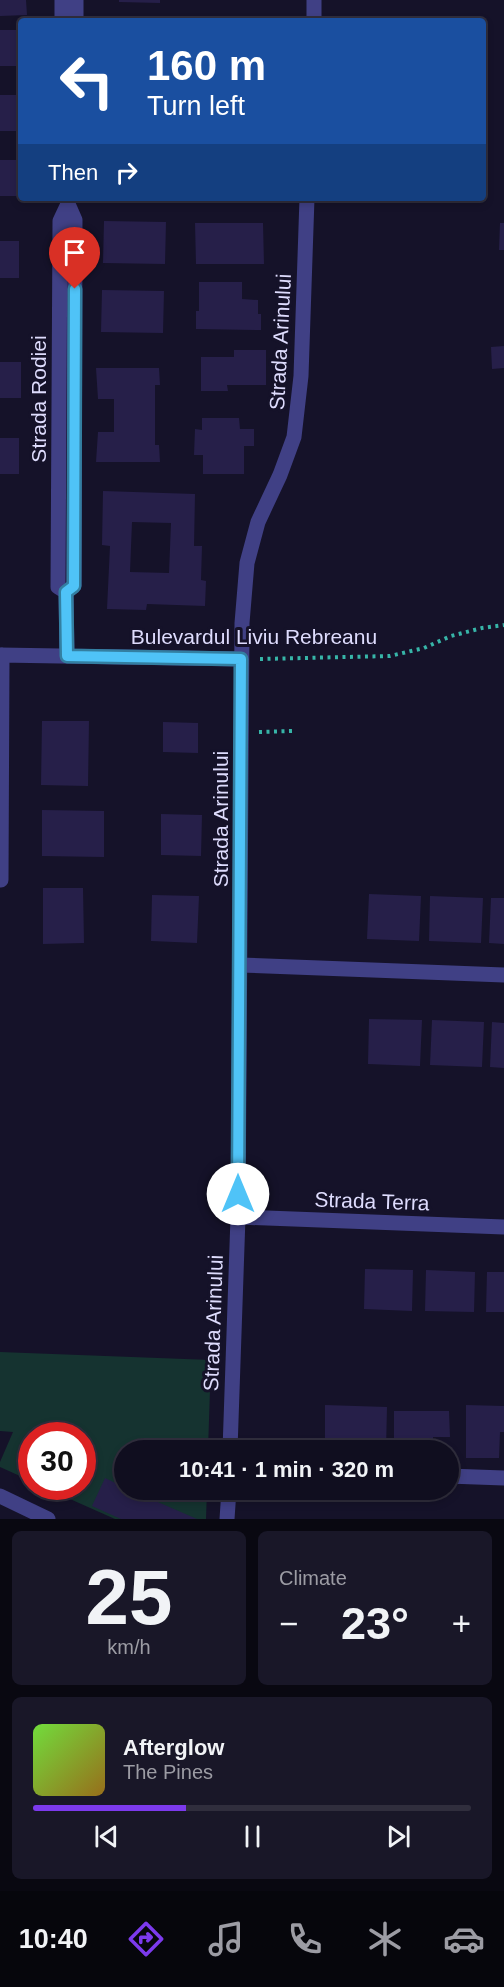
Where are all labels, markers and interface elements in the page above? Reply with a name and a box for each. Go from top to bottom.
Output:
icon: left [48,42,126,120]
text: 160 m [147,42,266,89]
text: Turn left [147,91,245,121]
icon: right [110,156,143,189]
text: Then [48,160,98,185]
pin [49,227,100,289]
icon: arrive [58,236,91,269]
street label: Strada Arinului [265,273,295,411]
street label: Strada Rodiei [27,335,50,463]
street label: Bulevardul Liviu Rebreanu [131,625,377,648]
street label: Strada Arinului [209,751,232,887]
position arrow [206,1162,270,1226]
street label: Strada Terra [314,1187,430,1215]
street label: Strada Arinului [199,1254,227,1392]
speed limit sign: 30 [18,1422,96,1500]
text: 10:41 · 1 min · 320 m [179,1457,394,1482]
text: 25 [86,1553,172,1641]
text: Climate [279,1567,347,1589]
text: 23° [341,1598,409,1649]
text: − [279,1605,298,1642]
text: + [452,1605,471,1642]
text: km/h [107,1636,151,1658]
text: Afterglow [123,1735,224,1760]
text: The Pines [123,1761,213,1783]
icon: previous [90,1820,123,1853]
icon: pause [236,1820,269,1853]
icon: next [382,1820,415,1853]
icon: directions [125,1918,167,1960]
icon: music [205,1918,247,1960]
icon: phone [284,1918,326,1960]
icon: climate [364,1918,406,1960]
icon: car [443,1918,485,1960]
text: 10:40 [19,1924,88,1954]

